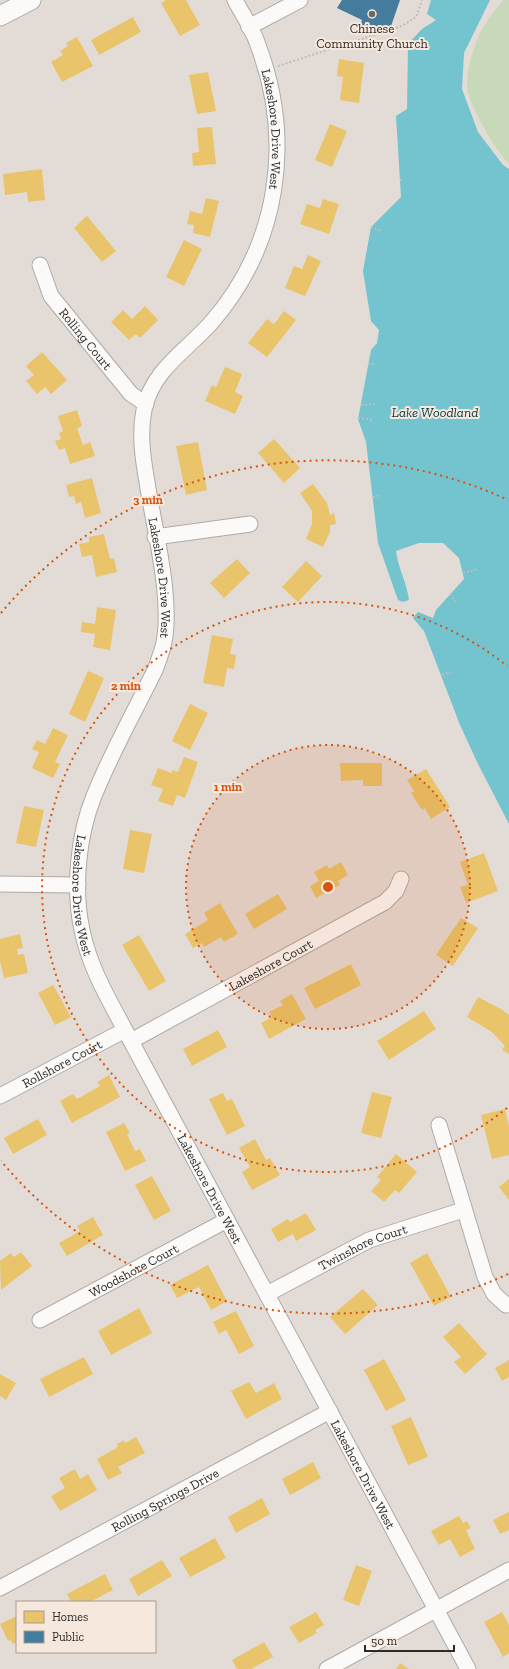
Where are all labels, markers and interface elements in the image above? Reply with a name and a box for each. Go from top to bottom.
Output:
marker: Chinese Community Church [367,9,377,19]
place label: Chinese Community Church [316,21,429,51]
street label: Lakeshore Drive West [258,67,284,191]
street label: Rolling Court [56,305,115,373]
water label: Lake Woodland [392,404,478,421]
text: 3 min [133,493,163,507]
street label: Lakeshore Drive West [145,516,173,639]
text: 2 min [111,679,141,693]
text: 1 min [214,780,242,794]
street label: Lakeshore Drive West [70,834,96,958]
centre of rings [321,880,335,894]
street label: Lakeshore Court [226,936,315,994]
street label: Rollshore Court [20,1036,105,1091]
street label: Lakeshore Drive West [174,1132,245,1246]
street label: Twinshore Court [316,1221,409,1273]
street label: Woodshore Court [87,1240,181,1300]
street label: Lakeshore Drive West [328,1417,398,1532]
street label: Rolling Springs Drive [109,1465,221,1535]
legend [16,1601,156,1653]
text: Homes [52,1610,88,1624]
scale bar [365,1627,454,1653]
text: Public [52,1630,85,1644]
text: 50 m [371,1634,398,1648]

